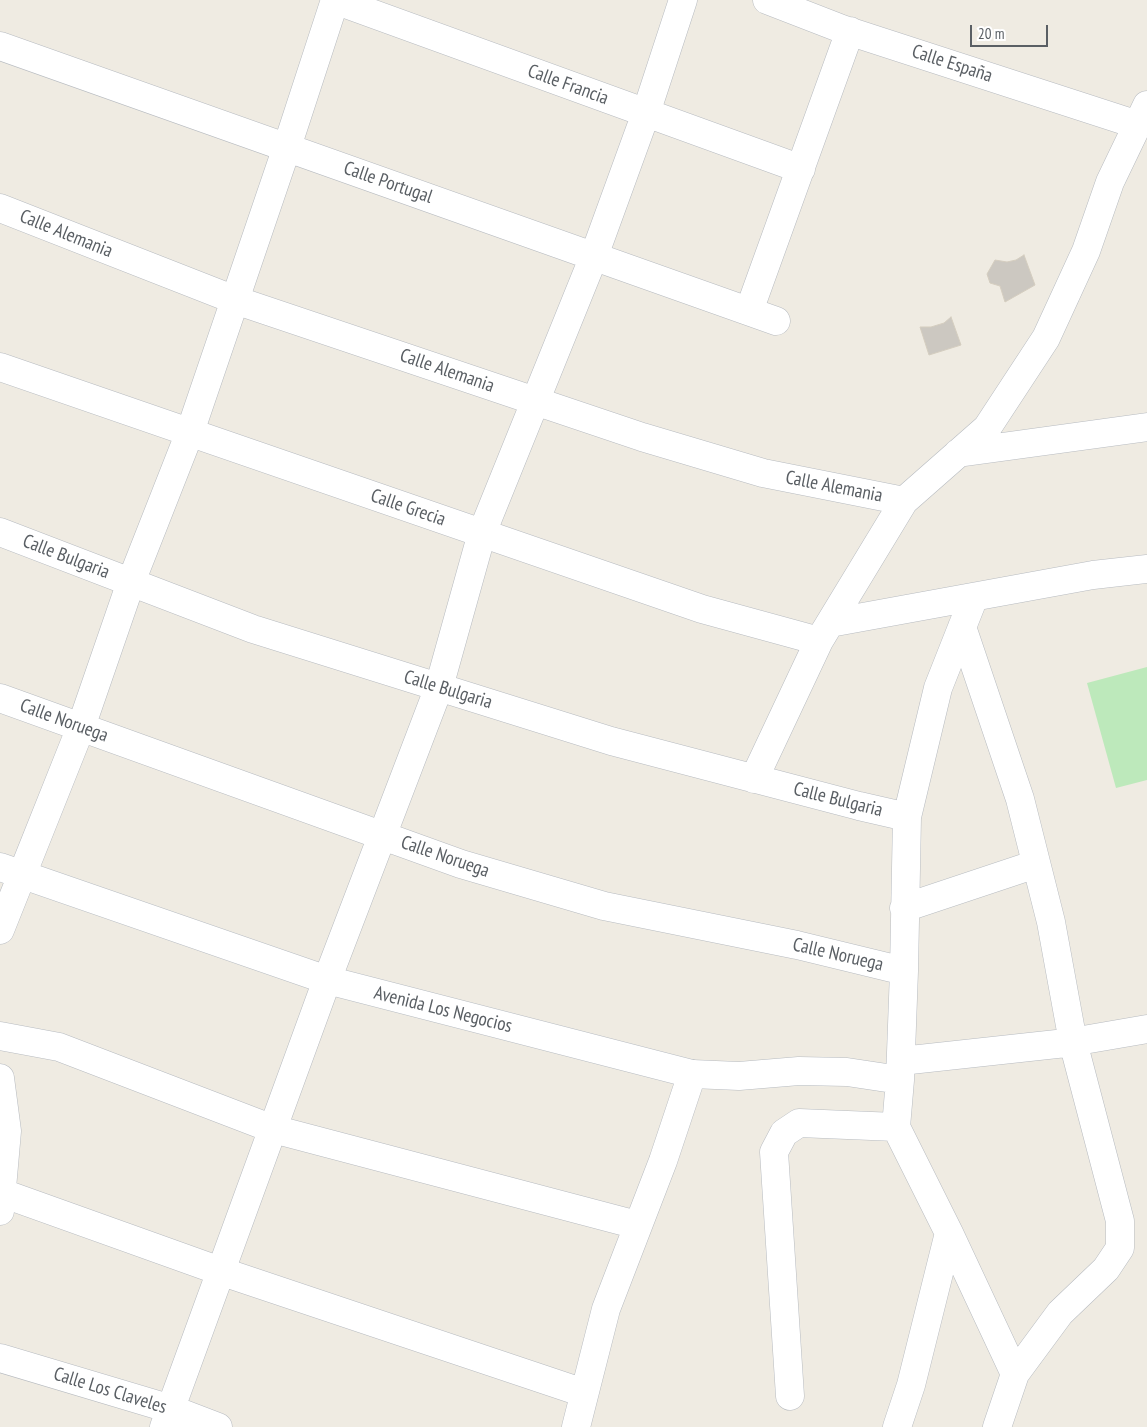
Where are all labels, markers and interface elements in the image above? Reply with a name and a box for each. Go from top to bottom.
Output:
scale bar [972,15,1050,47]
text: 20 m [978,24,1004,43]
street label: Calle España [909,40,995,88]
street label: Calle Francia [525,60,611,110]
street label: Calle Portugal [341,157,435,209]
street label: Calle Alemania [16,205,116,263]
street label: Calle Alemania [397,344,497,398]
street label: Calle Alemania [784,466,884,508]
street label: Calle Grecia [368,485,448,531]
street label: Calle Bulgaria [19,530,113,584]
street label: Calle Bulgaria [401,666,495,714]
street label: Calle Noruega [17,695,111,747]
street label: Calle Bulgaria [791,778,885,822]
street label: Calle Noruega [398,831,492,883]
street label: Calle Noruega [791,934,885,976]
street label: Avenida Los Negocios [372,982,514,1038]
street label: Calle Los Claveles [51,1363,169,1419]

